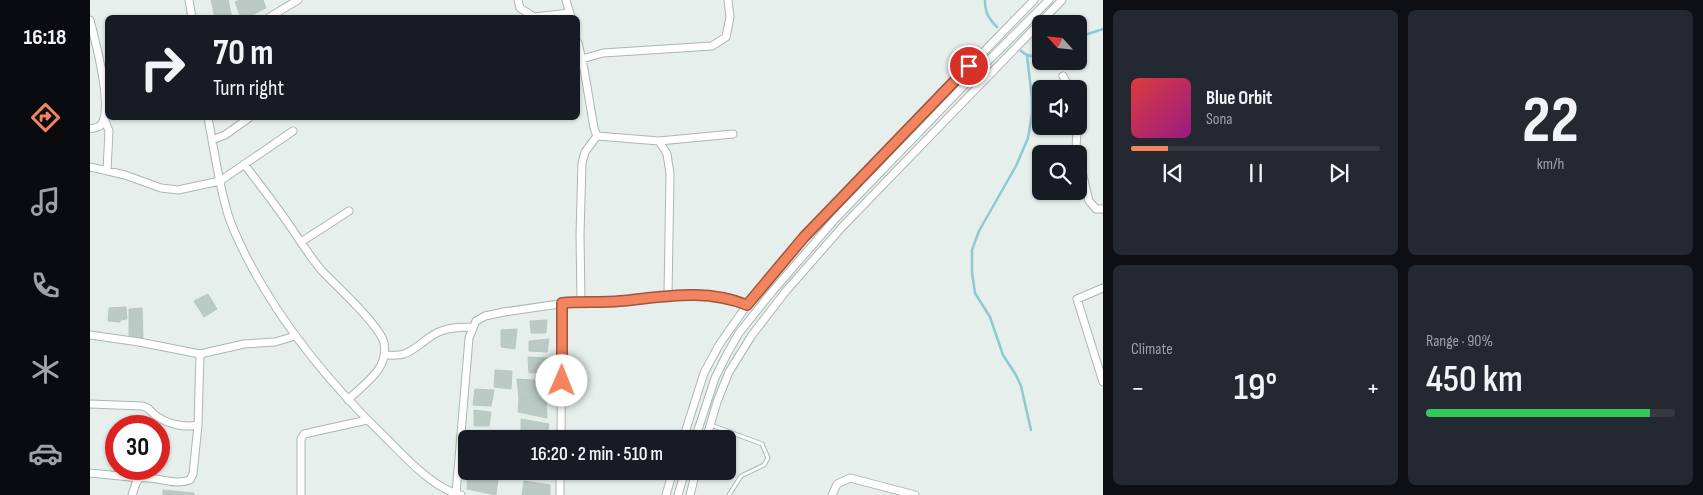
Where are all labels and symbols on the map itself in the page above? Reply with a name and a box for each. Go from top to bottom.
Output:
north arrow [1032,15,1088,70]
pin [948,45,990,87]
position arrow [535,354,587,406]
speed limit sign: 30 [105,415,170,480]

